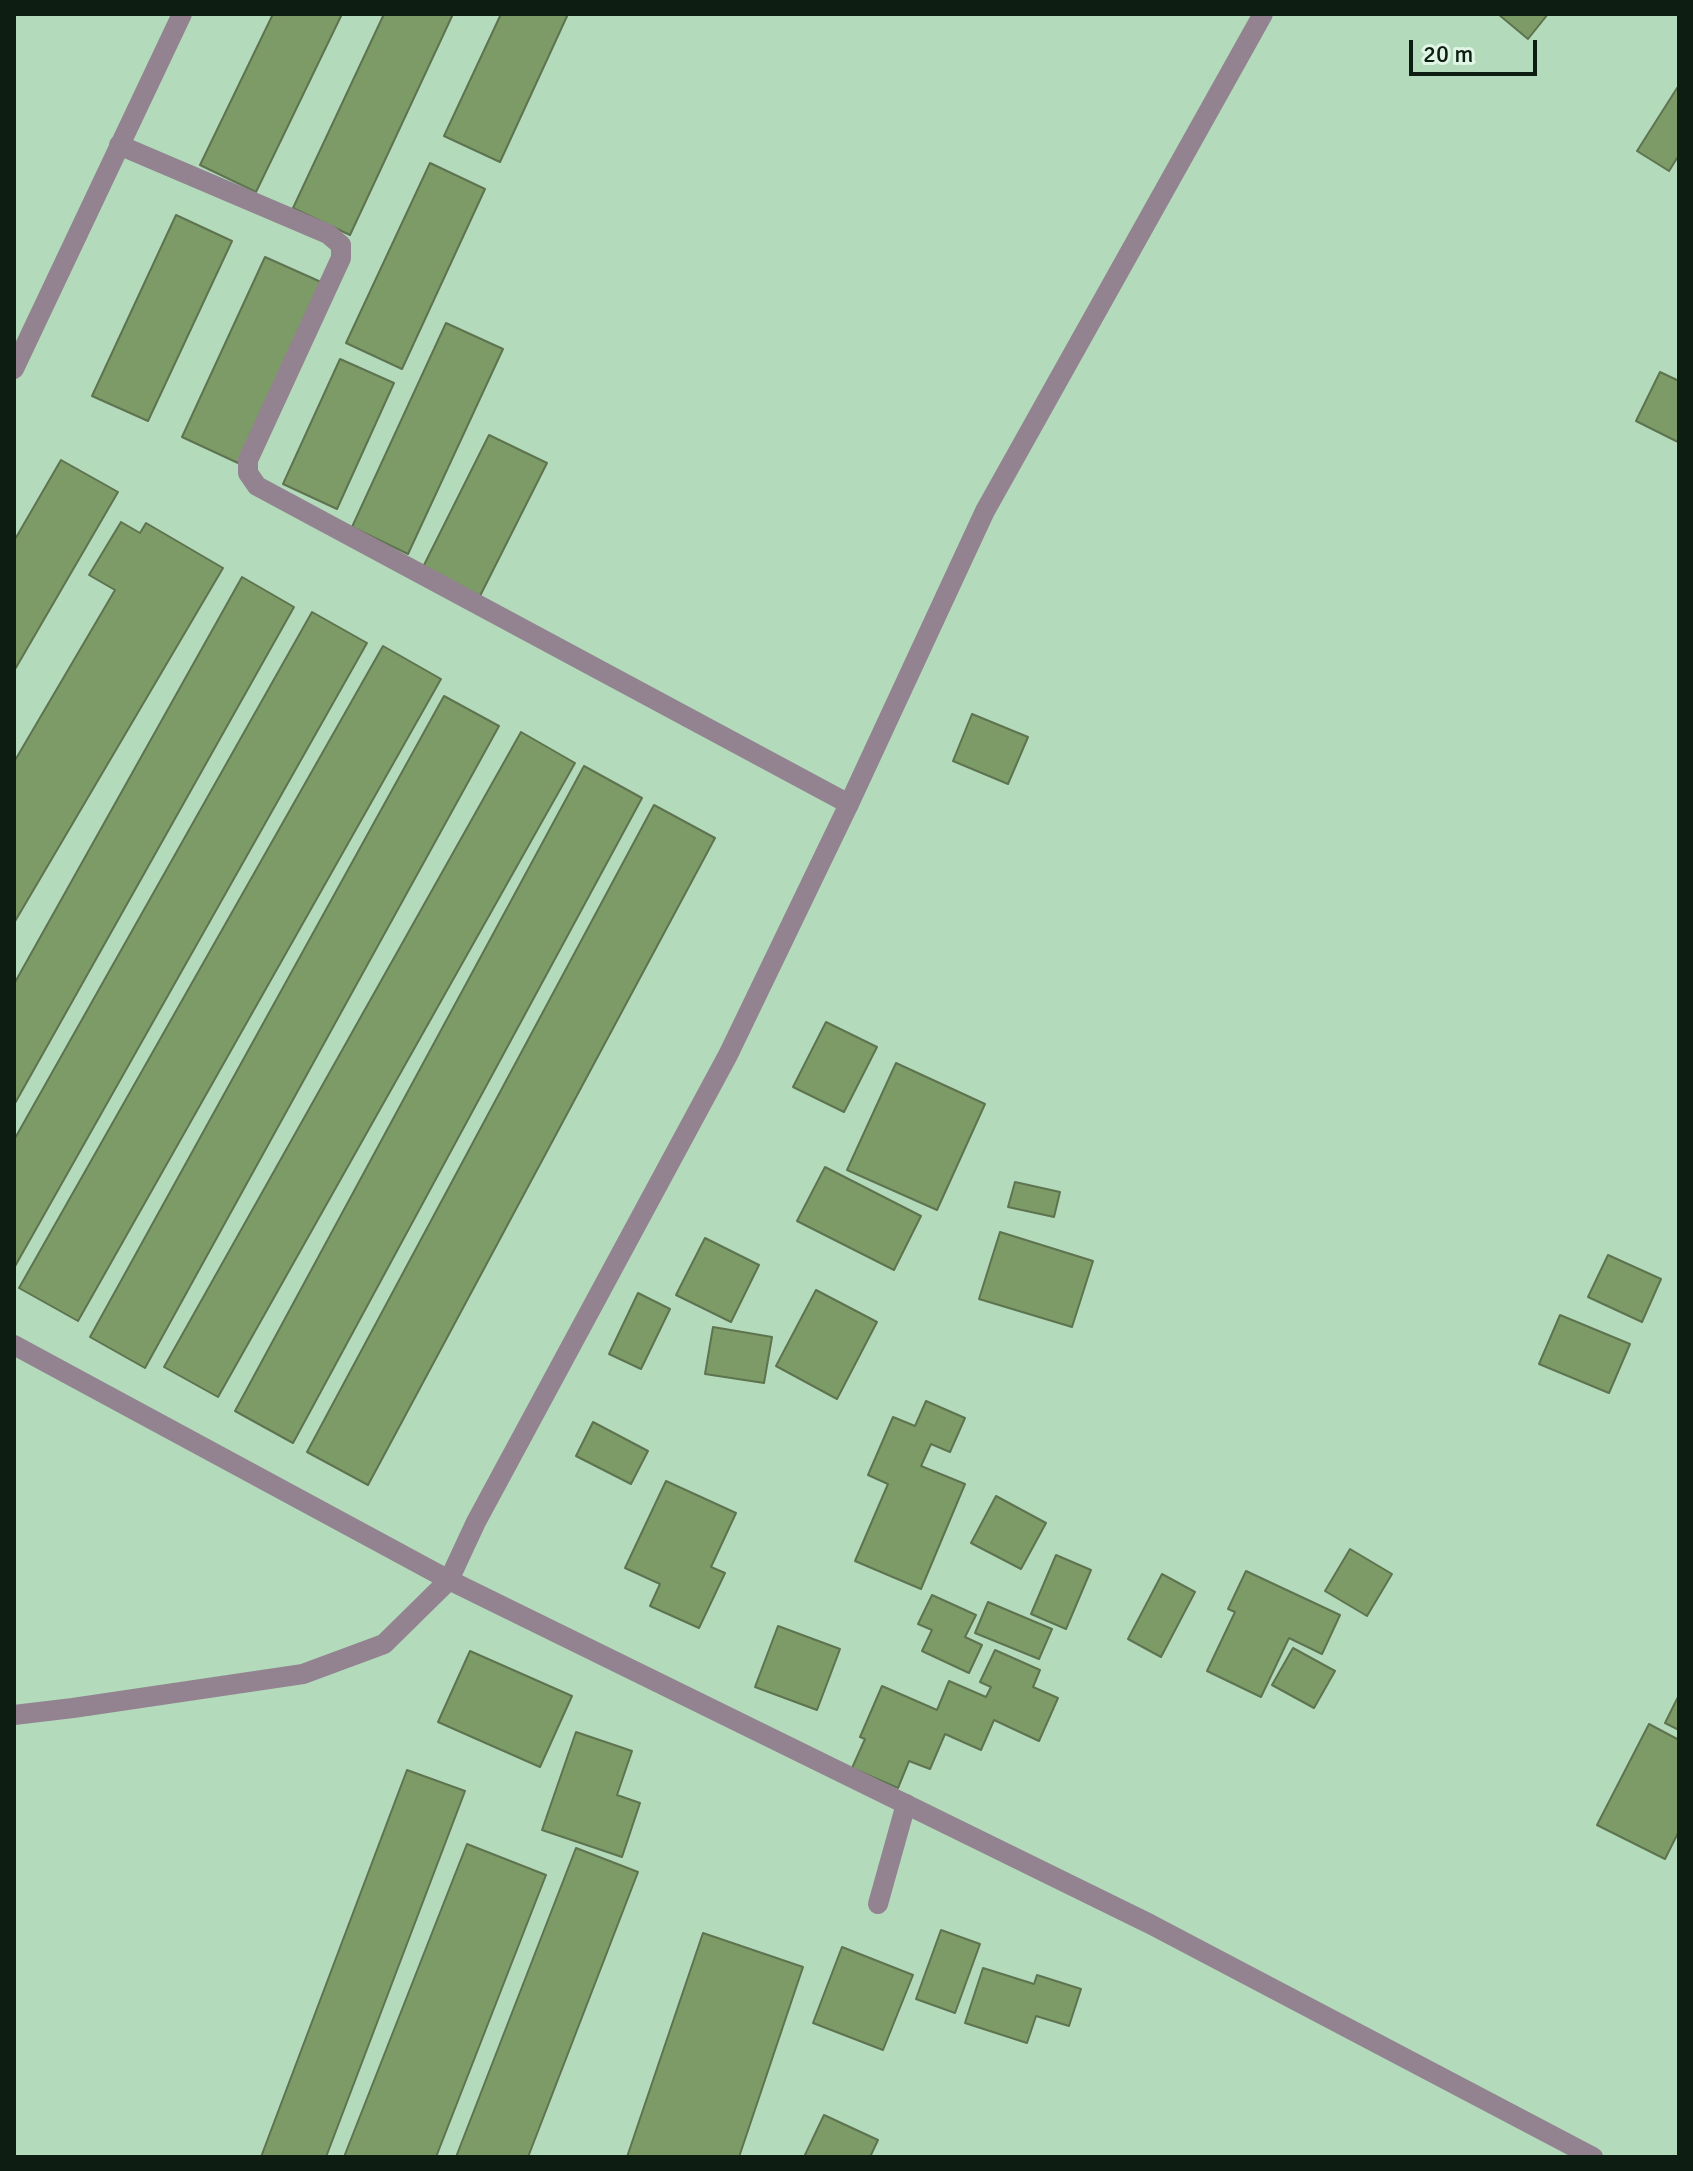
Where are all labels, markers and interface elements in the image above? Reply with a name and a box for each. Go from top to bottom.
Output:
scale bar [1413,24,1541,74]
text: 20 m [1423,39,1473,69]

